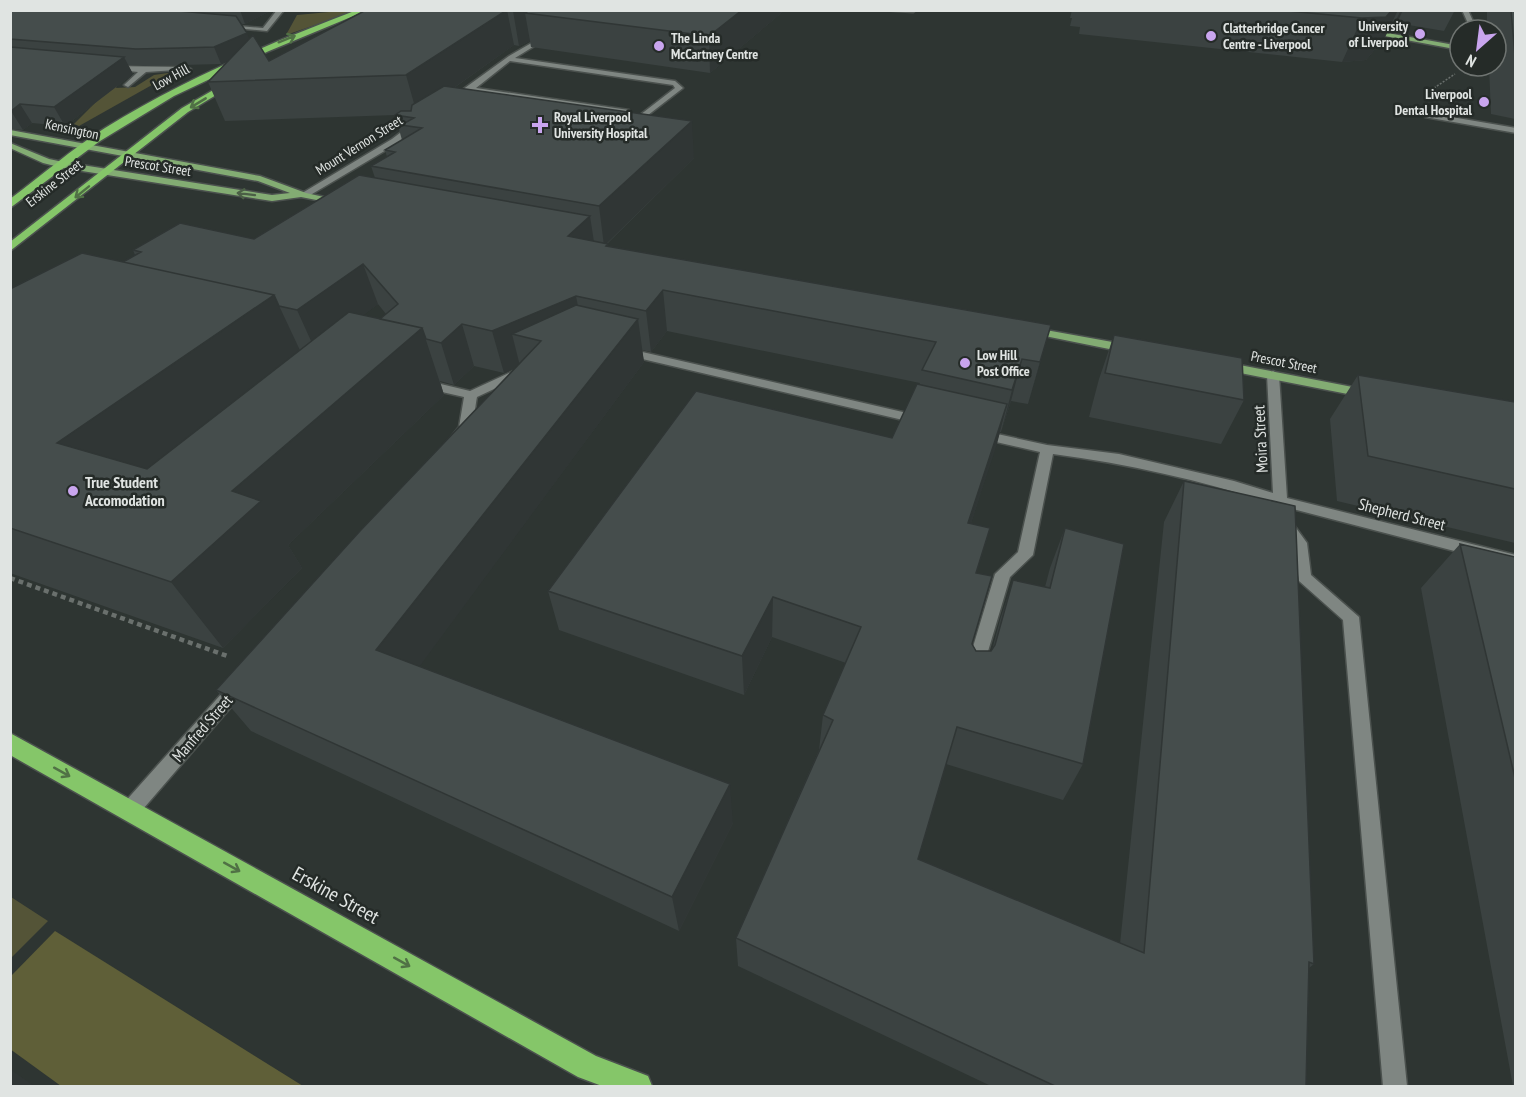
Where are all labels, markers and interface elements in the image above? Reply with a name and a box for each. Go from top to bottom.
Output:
place label: University of Liverpool [1349,17,1409,51]
north arrow [1448,18,1508,78]
place label: Clatterbridge Cancer Centre - Liverpool [1223,19,1325,53]
marker: University of Liverpool [1413,27,1427,41]
place label: The Linda McCartney Centre [671,29,758,63]
marker: Clatterbridge Cancer Centre - Liverpool [1204,29,1218,43]
one-way arrow [277,33,295,44]
marker: The Linda McCartney Centre [652,39,666,53]
text: N [1462,50,1479,72]
street label: Low Hill [150,59,193,94]
place label: Liverpool Dental Hospital [1395,85,1473,119]
marker: Liverpool Dental Hospital [1477,95,1491,109]
one-way arrow [190,97,207,109]
place label: Royal Liverpool University Hospital [554,108,648,142]
street label: Mount Vernon Street [312,111,406,179]
street label: Kensington [44,115,100,143]
marker: Royal Liverpool University Hospital [531,116,549,134]
street label: Prescot Street [124,152,193,180]
street label: Erskine Street [22,155,86,211]
one-way arrow [74,186,90,199]
one-way arrow [237,189,257,200]
place label: Low Hill Post Office [977,346,1030,380]
street label: Prescot Street [1249,347,1319,377]
marker: Low Hill Post Office [958,356,972,370]
street label: Moira Street [1248,404,1272,473]
place label: True Student Accomodation [84,472,165,510]
marker: True Student Accomodation [66,484,80,498]
street label: Shepherd Street [1356,494,1448,535]
street label: Manfred Street [167,690,237,766]
one-way arrow [52,767,70,778]
street label: Erskine Street [288,860,385,930]
one-way arrow [223,861,240,873]
one-way arrow [393,957,410,969]

